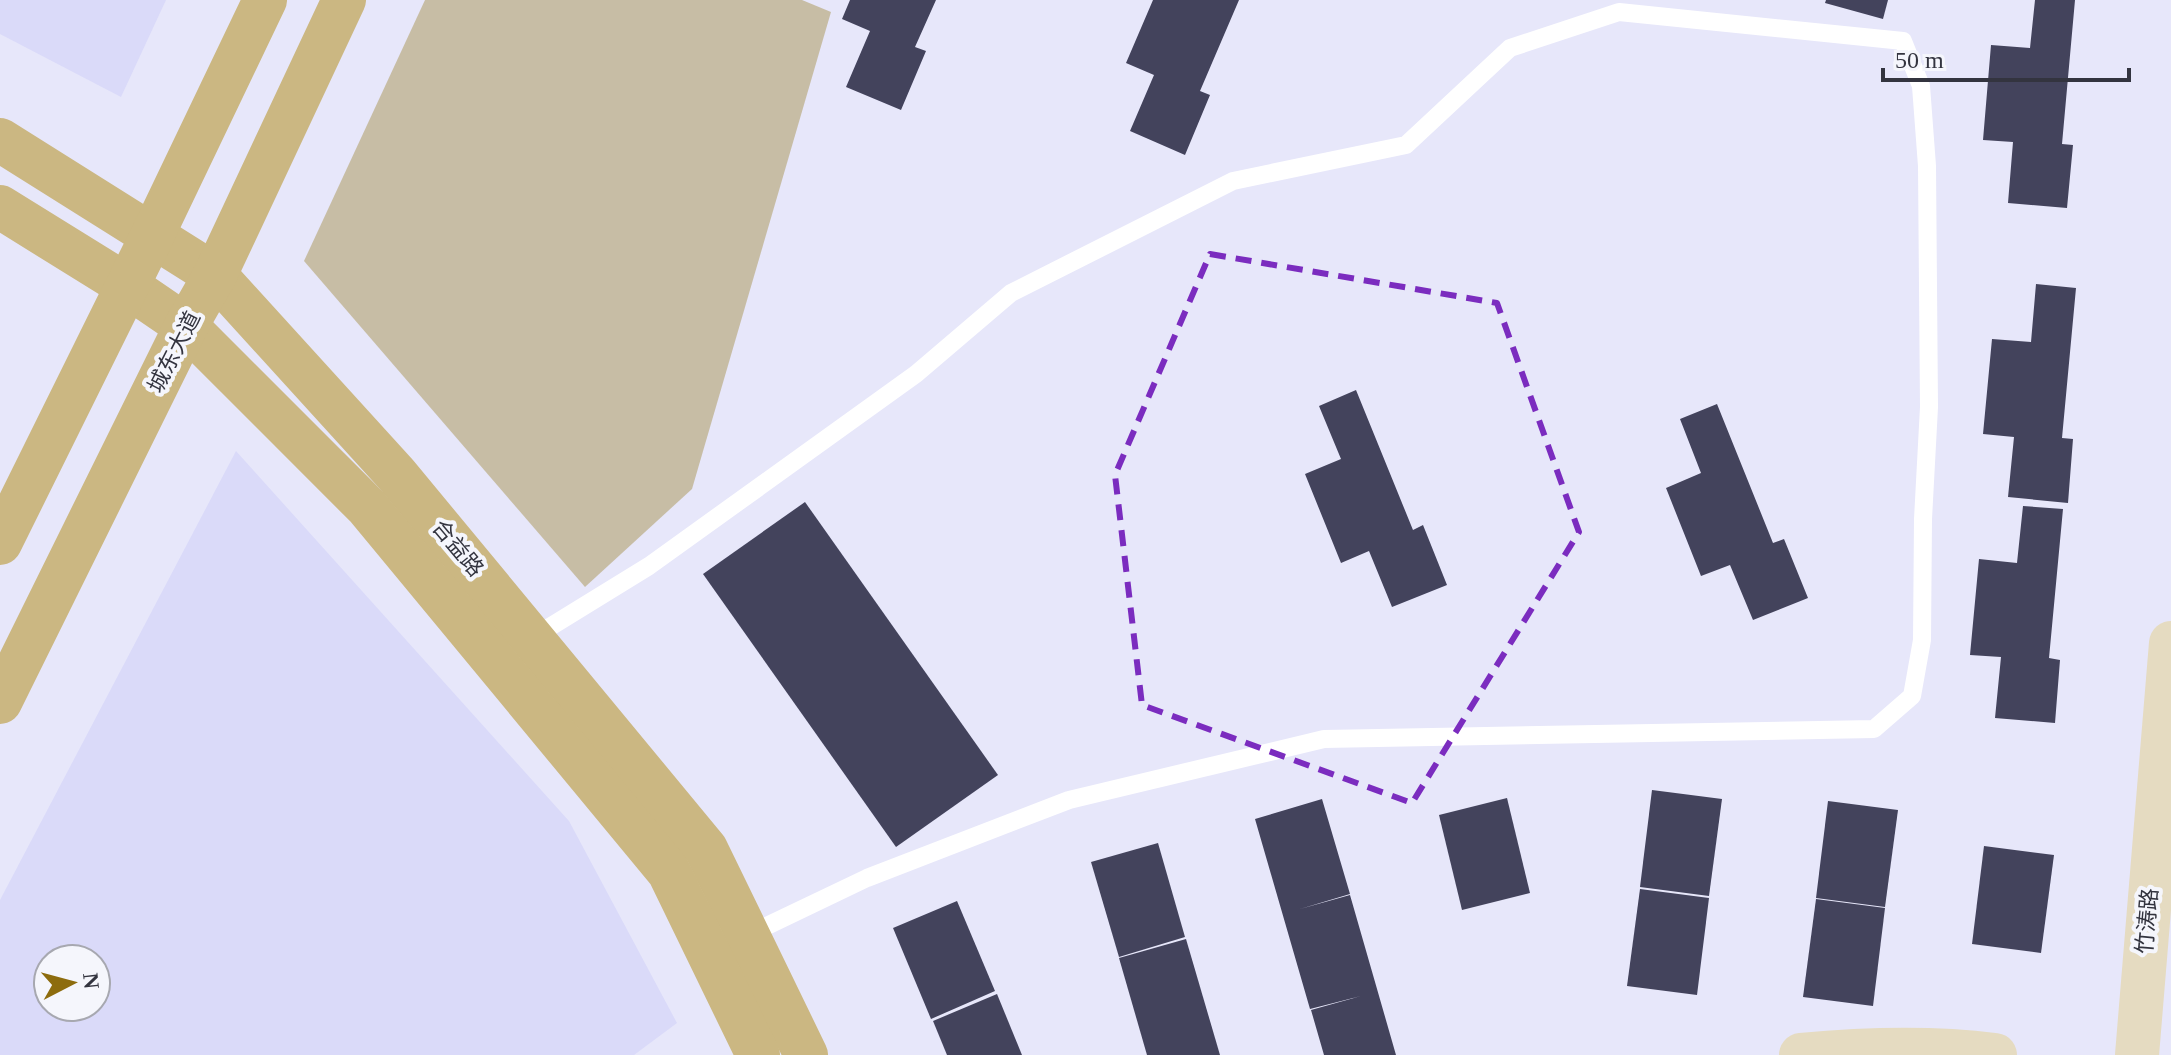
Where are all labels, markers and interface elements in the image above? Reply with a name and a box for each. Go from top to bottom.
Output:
scale bar [1883,32,2129,82]
text: 50 m [1895,47,1944,73]
street label: 城东大道 [143,307,205,397]
street label: 合益路 [427,515,489,581]
street label: 竹涛路 [2132,887,2162,955]
north arrow [32,943,112,1023]
text: N [78,972,105,990]

